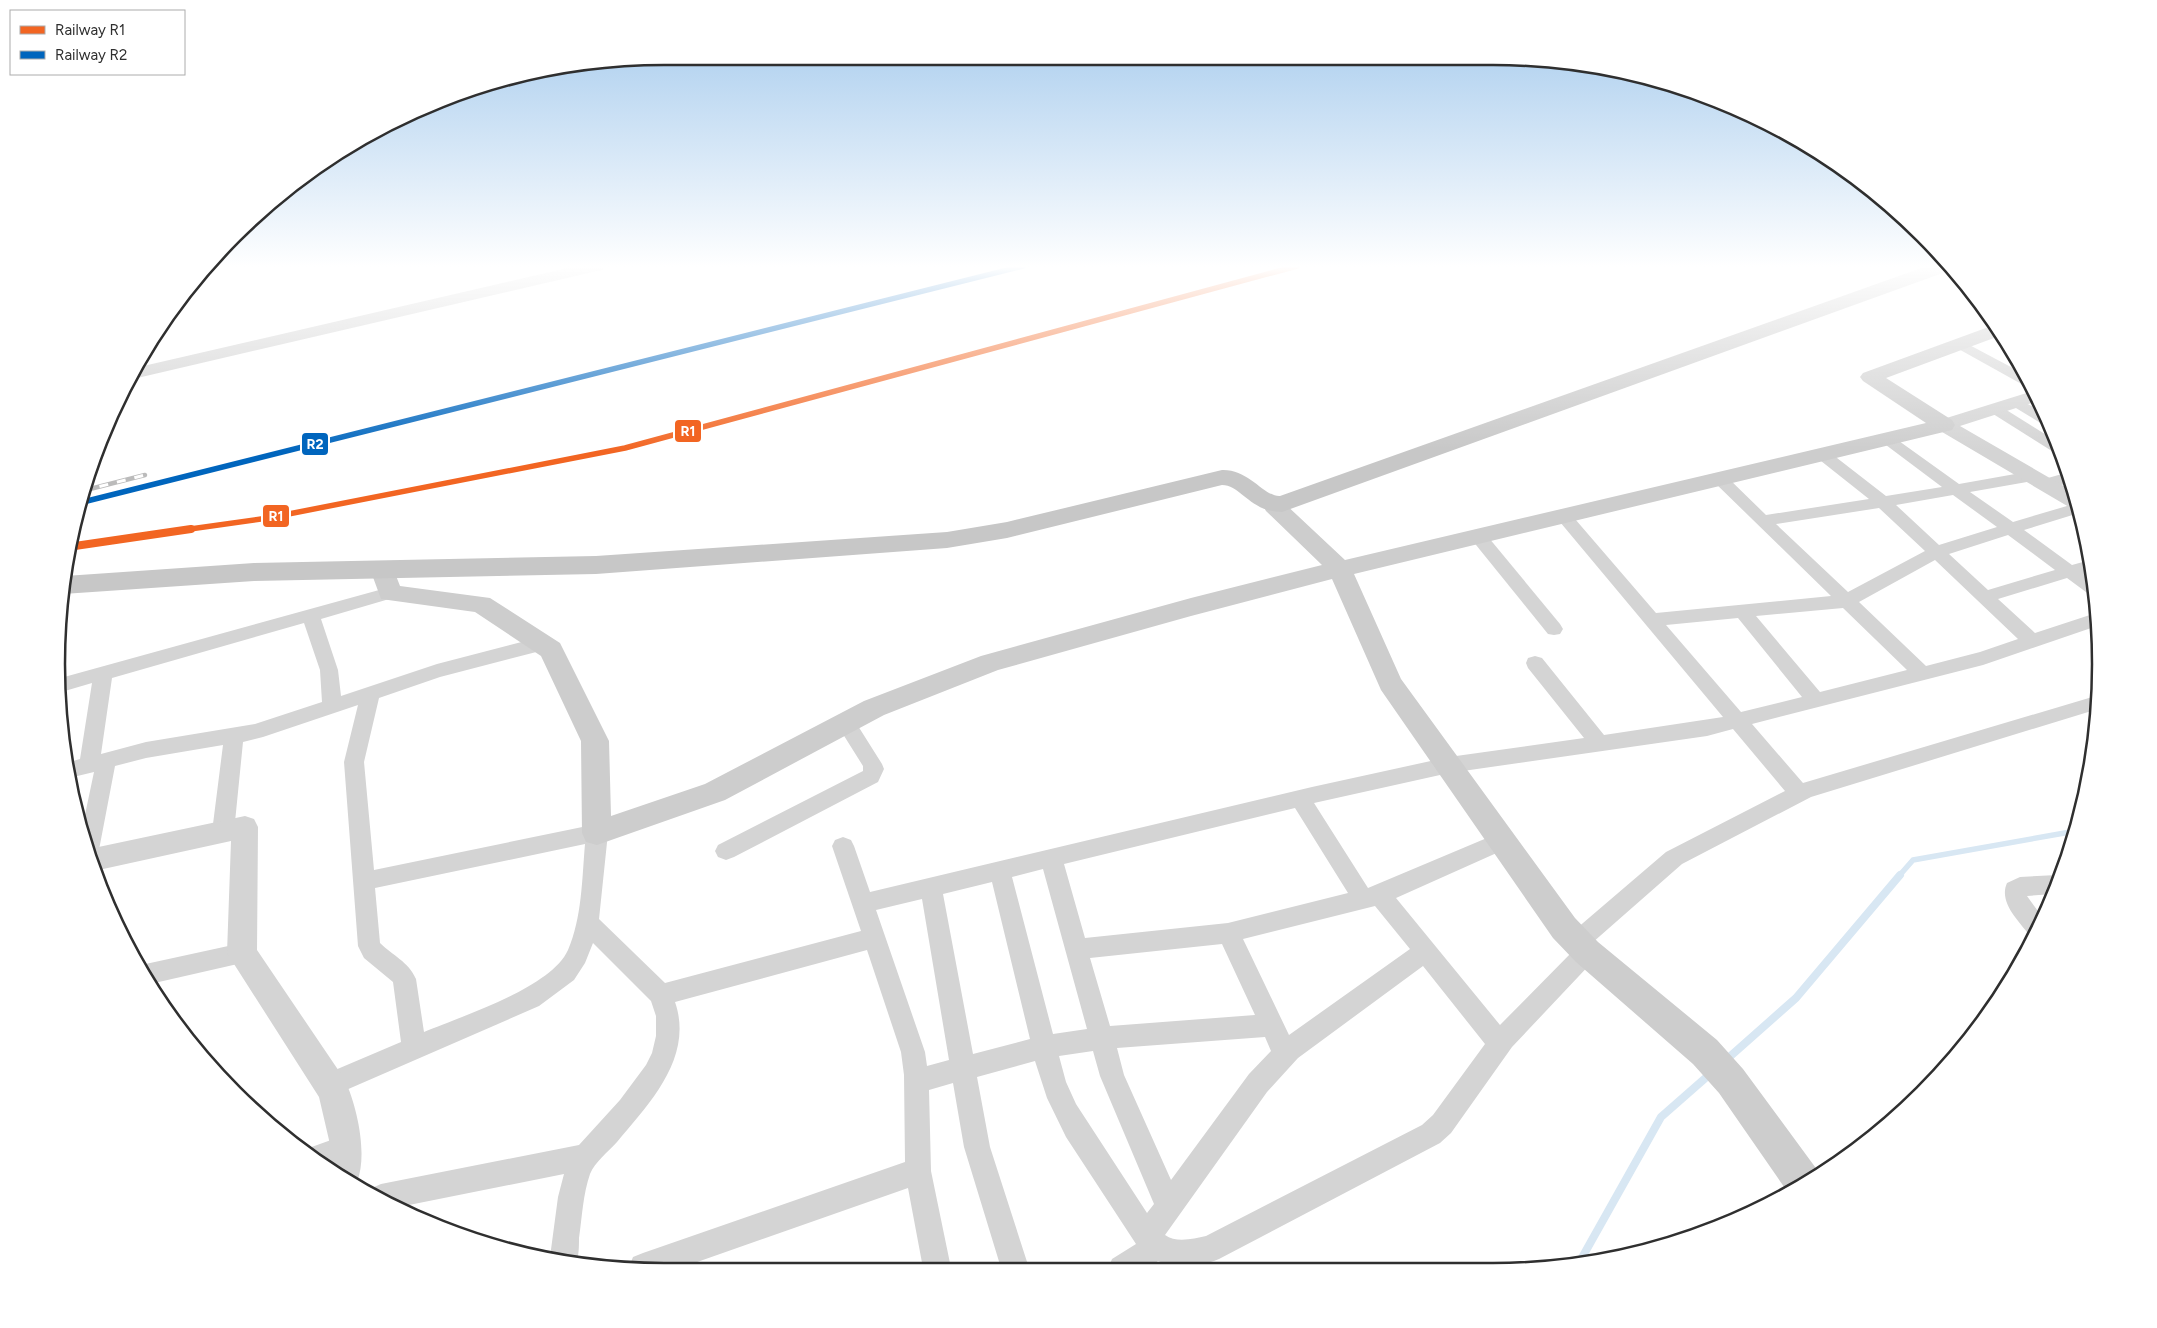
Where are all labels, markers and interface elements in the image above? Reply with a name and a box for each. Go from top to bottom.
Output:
legend [10,10,185,75]
text: Railway R1 [55,21,125,39]
text: Railway R2 [55,46,127,64]
line badge: R1 [674,419,702,443]
text: R1 [681,423,695,440]
line badge: R2 [301,432,329,456]
text: R2 [306,436,324,453]
line badge: R1 [262,504,290,528]
text: R1 [269,508,283,525]

